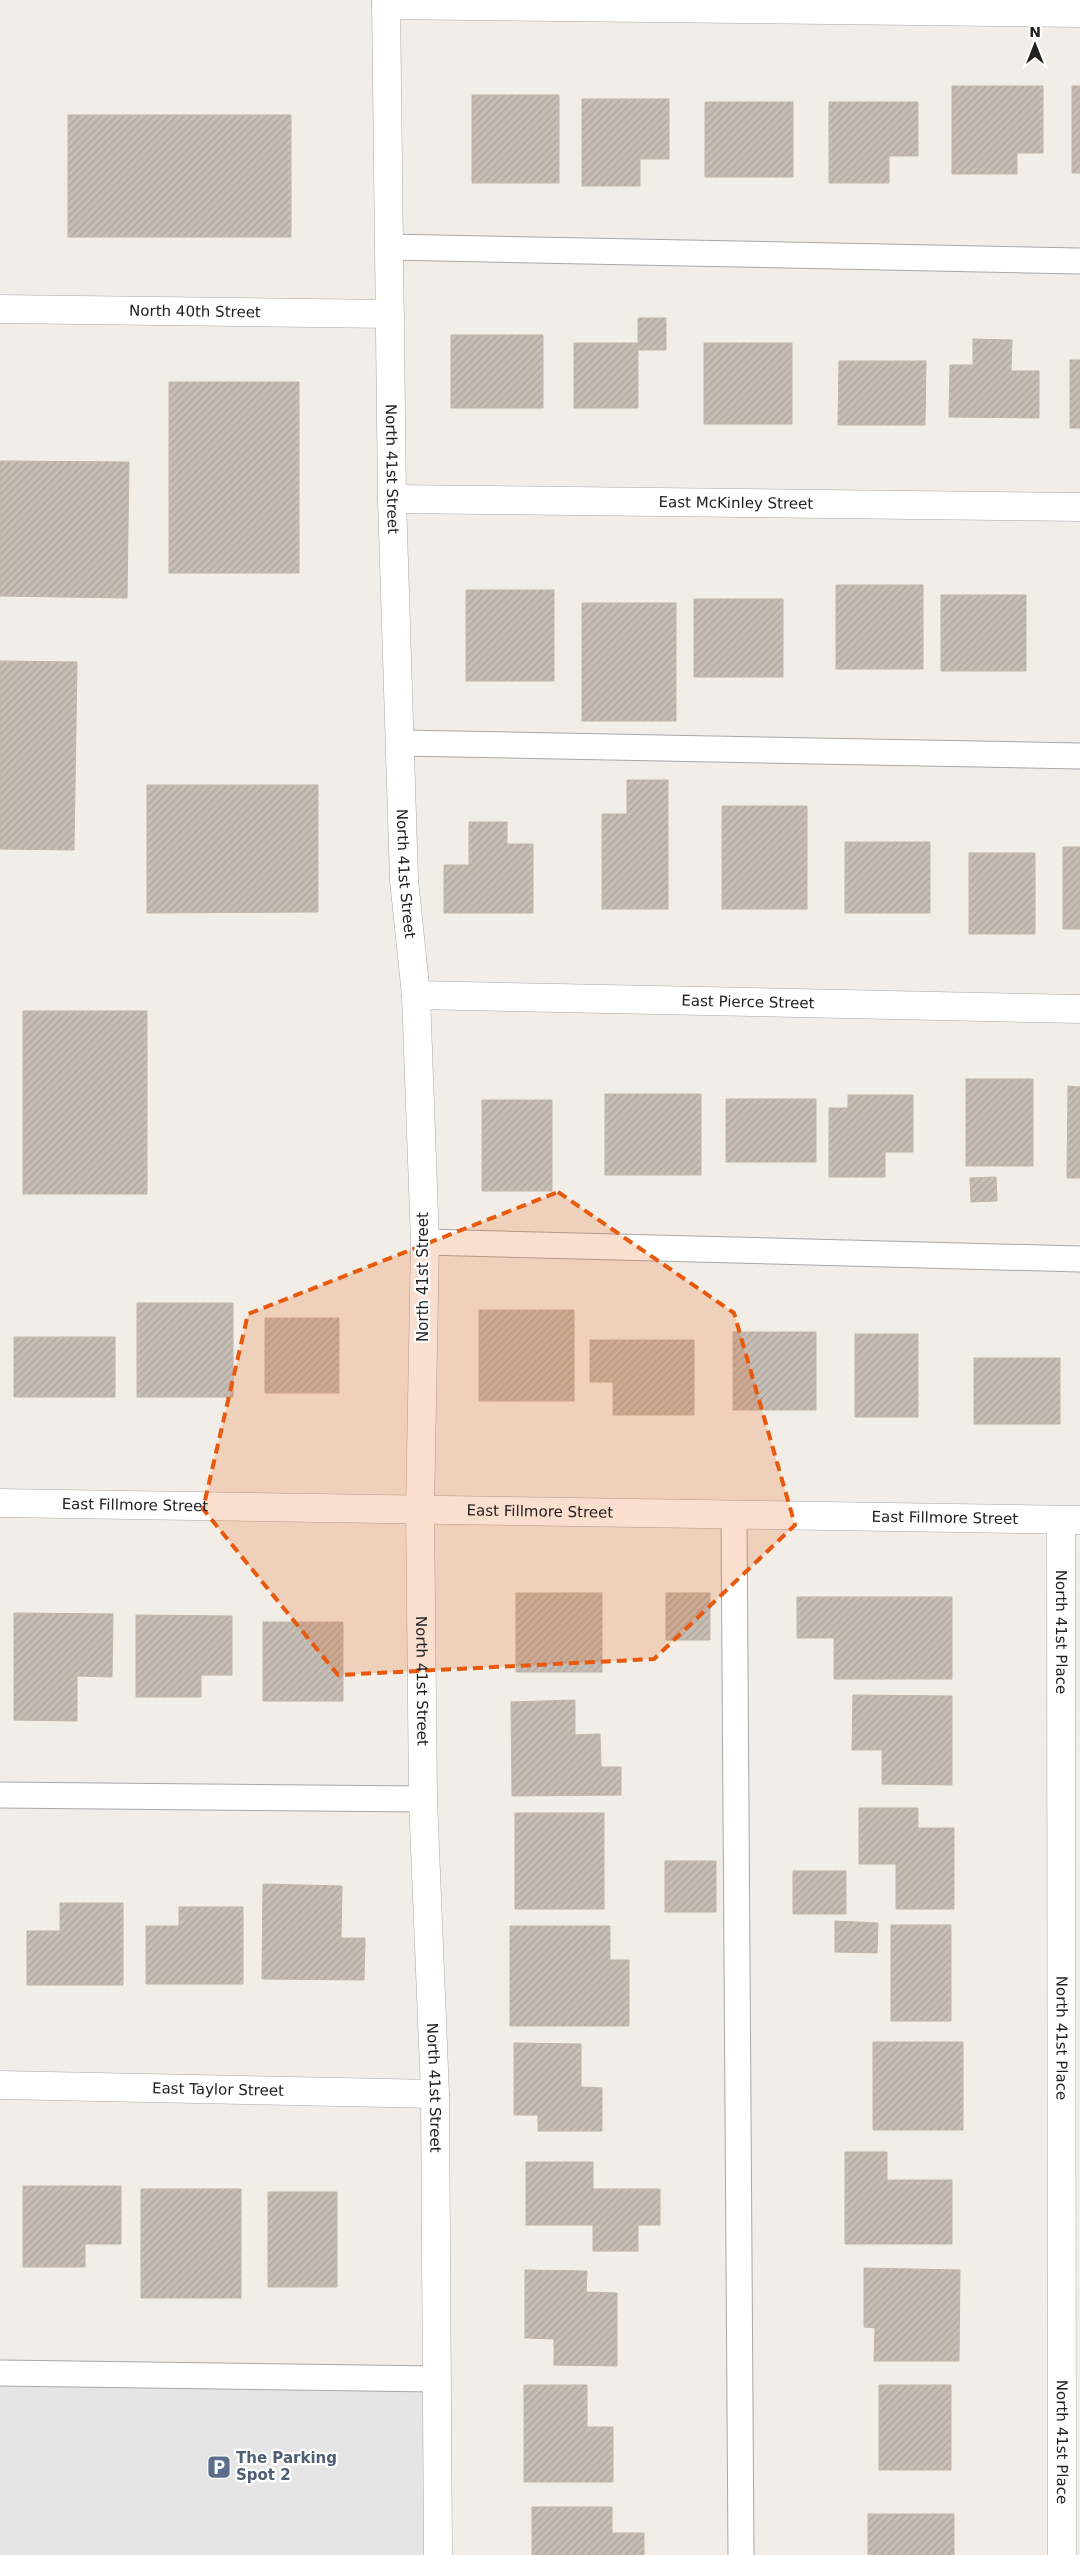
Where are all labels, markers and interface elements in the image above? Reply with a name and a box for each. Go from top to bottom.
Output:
north arrow [1010,20,1060,70]
text: N [1029,24,1041,40]
street label: North 40th Street [129,302,261,321]
street label: North 41st Street [382,404,402,534]
street label: East McKinley Street [659,493,813,513]
street label: North 41st Street [393,809,419,940]
street label: East Pierce Street [681,992,815,1012]
street label: North 41st Street [414,1212,432,1342]
street label: East Fillmore Street [62,1495,208,1515]
street label: East Fillmore Street [467,1501,613,1522]
street label: East Fillmore Street [871,1508,1018,1528]
street label: North 41st Place [1052,1570,1070,1694]
street label: North 41st Street [412,1616,431,1746]
street label: North 41st Place [1052,1976,1071,2100]
street label: North 41st Street [423,2022,444,2153]
street label: East Taylor Street [152,2079,284,2100]
street label: North 41st Place [1053,2380,1071,2504]
place label: The Parking Spot 2 [236,2449,337,2484]
parking icon: The Parking Spot 2 [206,2454,232,2480]

